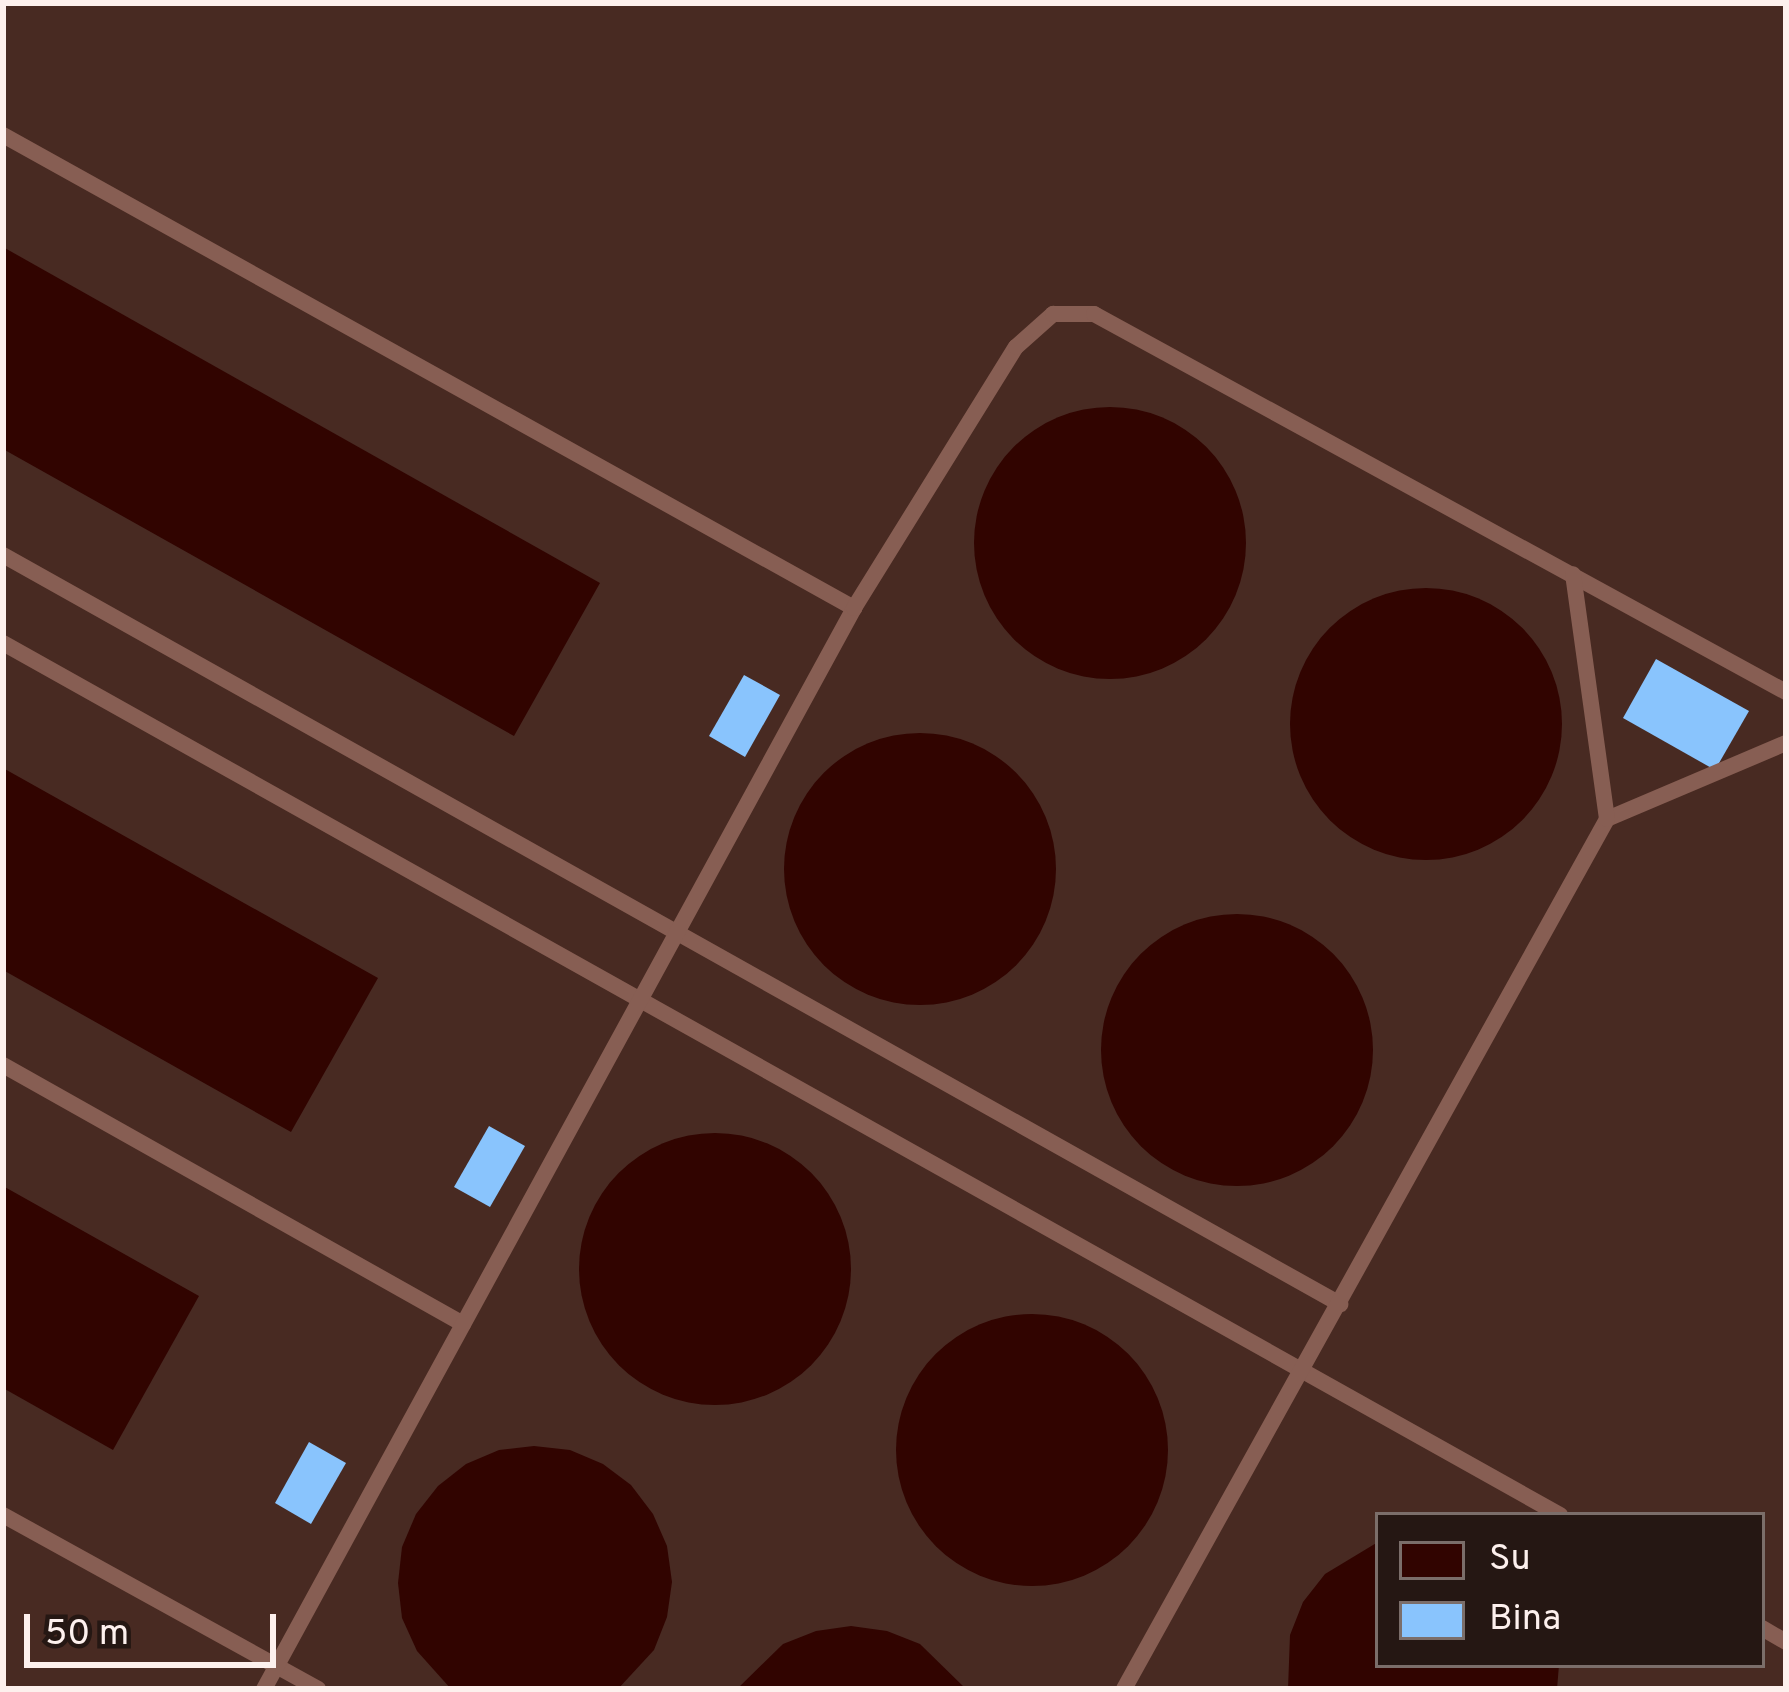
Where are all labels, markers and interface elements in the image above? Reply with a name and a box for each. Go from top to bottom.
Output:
legend [1375,1512,1765,1668]
text: Su [1489,1537,1531,1583]
scale bar [30,1590,282,1664]
text: Bina [1489,1597,1561,1643]
text: 50 m [45,1612,129,1658]

